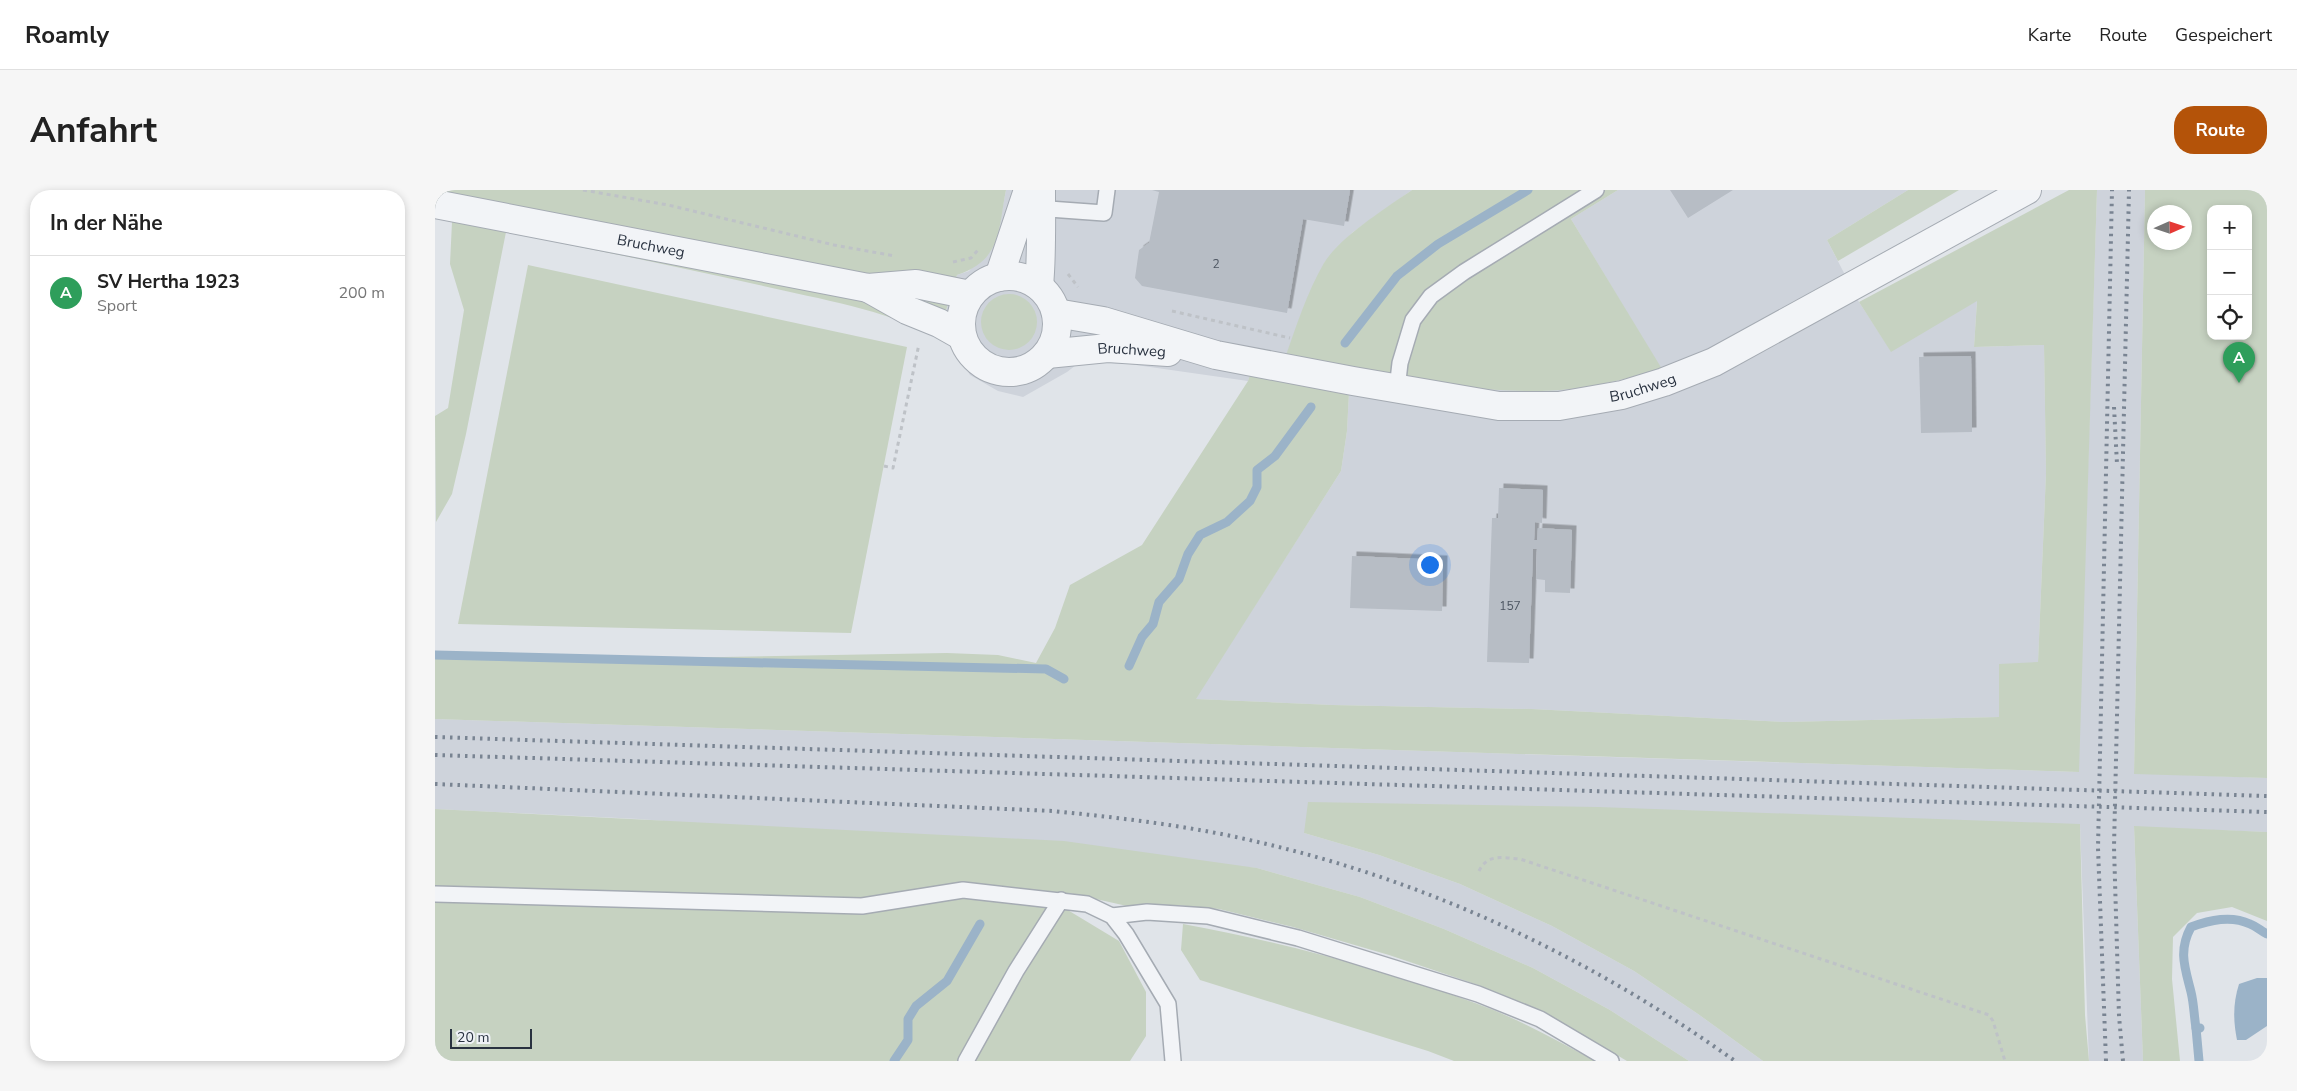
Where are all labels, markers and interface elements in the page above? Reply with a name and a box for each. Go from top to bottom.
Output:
text: Roamly [25,19,109,51]
text: Karte [2028,23,2071,47]
text: Route [2099,23,2147,47]
text: Gespeichert [2175,23,2272,47]
button: Route [2174,106,2267,154]
text: Anfahrt [30,107,157,154]
north arrow [2147,205,2192,250]
map controls [2207,205,2252,340]
button: + [2207,205,2252,250]
text: In der Nähe [50,209,163,237]
street label: Bruchweg [615,230,687,262]
button: − [2207,250,2252,295]
house number: 2 [1212,256,1220,272]
text: SV Hertha 1923 [97,269,240,295]
text: A [60,282,72,304]
text: 200 m [338,282,385,304]
text: Sport [97,295,137,317]
button: locate [2207,295,2252,340]
street label: Bruchweg [1096,338,1167,362]
pin: A [2223,342,2255,383]
street label: Bruchweg [1608,368,1679,407]
your location [1417,552,1443,578]
house number: 157 [1499,598,1521,614]
scale bar [450,1026,533,1049]
text: 20 m [457,1028,489,1047]

